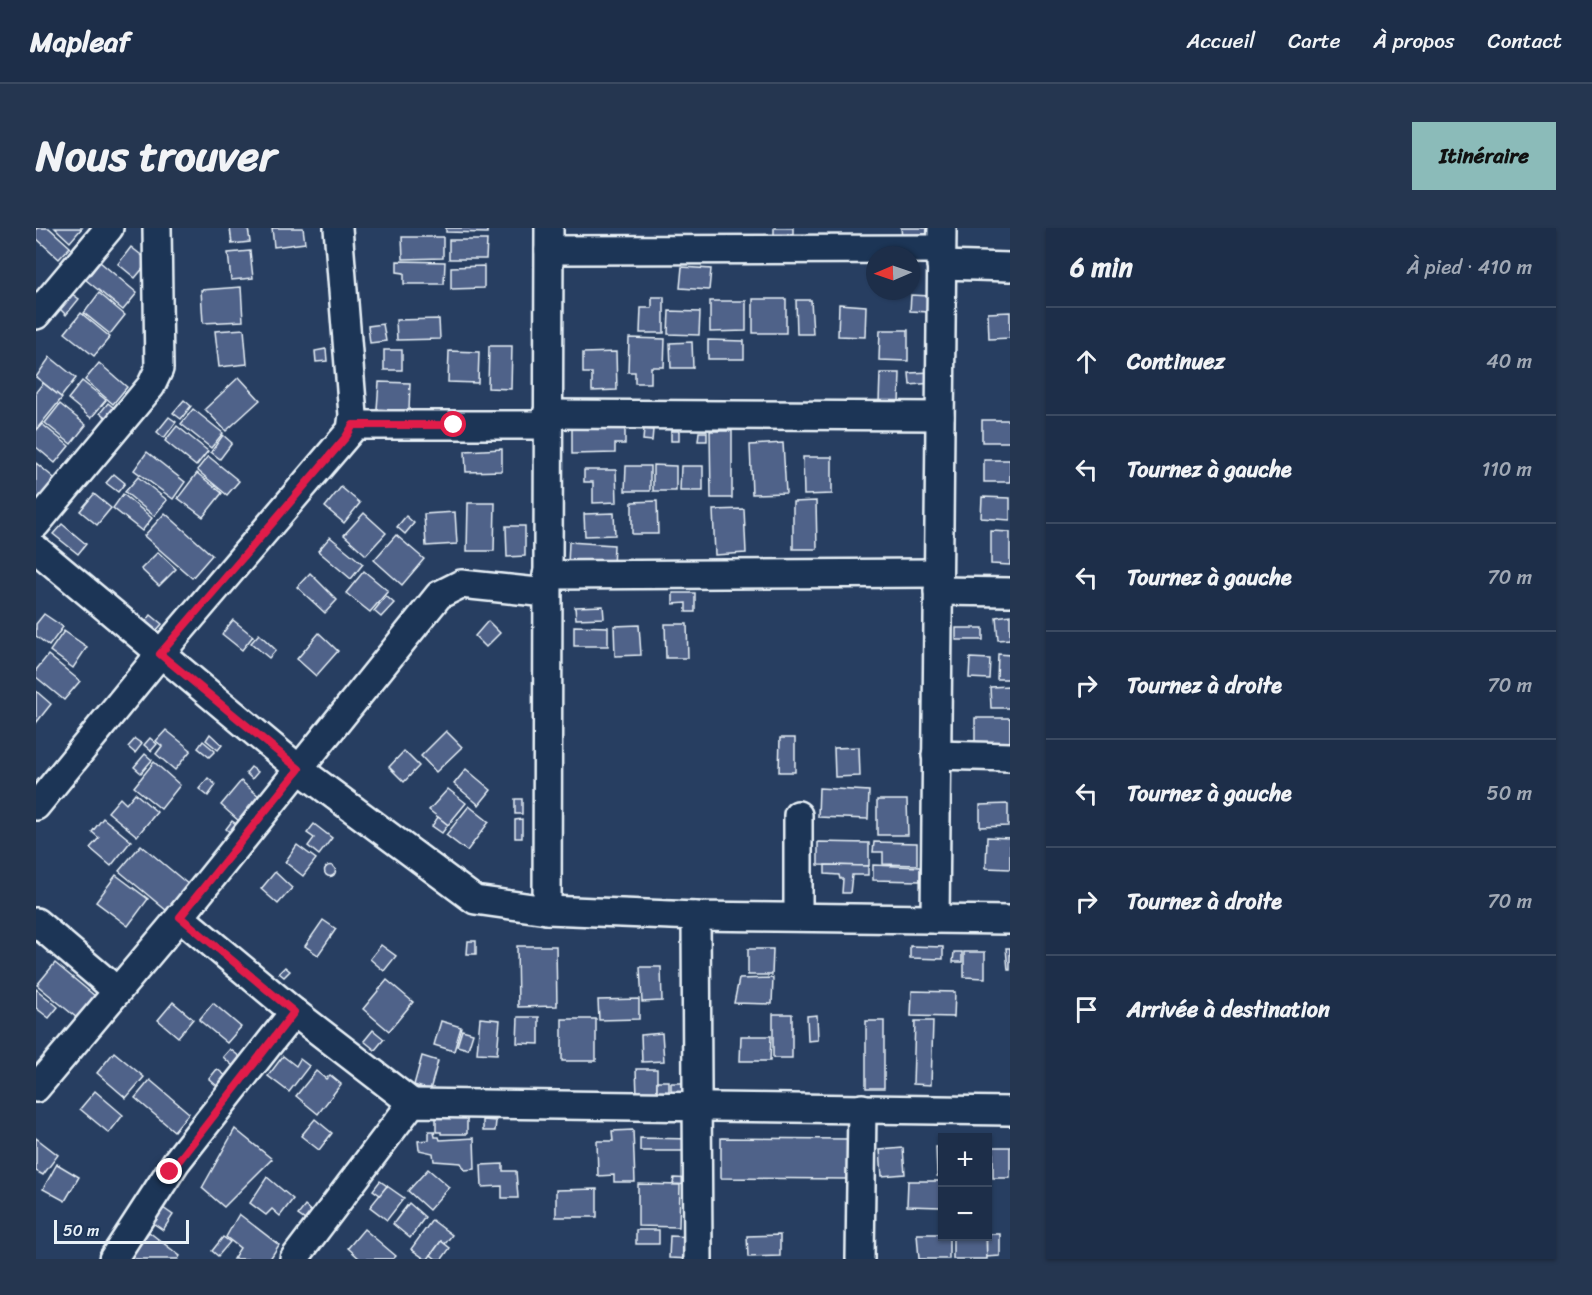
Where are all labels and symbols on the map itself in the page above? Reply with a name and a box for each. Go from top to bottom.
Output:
north arrow [866,246,920,300]
route start [440,411,466,437]
route end [156,1158,182,1184]
scale bar [54,1217,189,1244]

